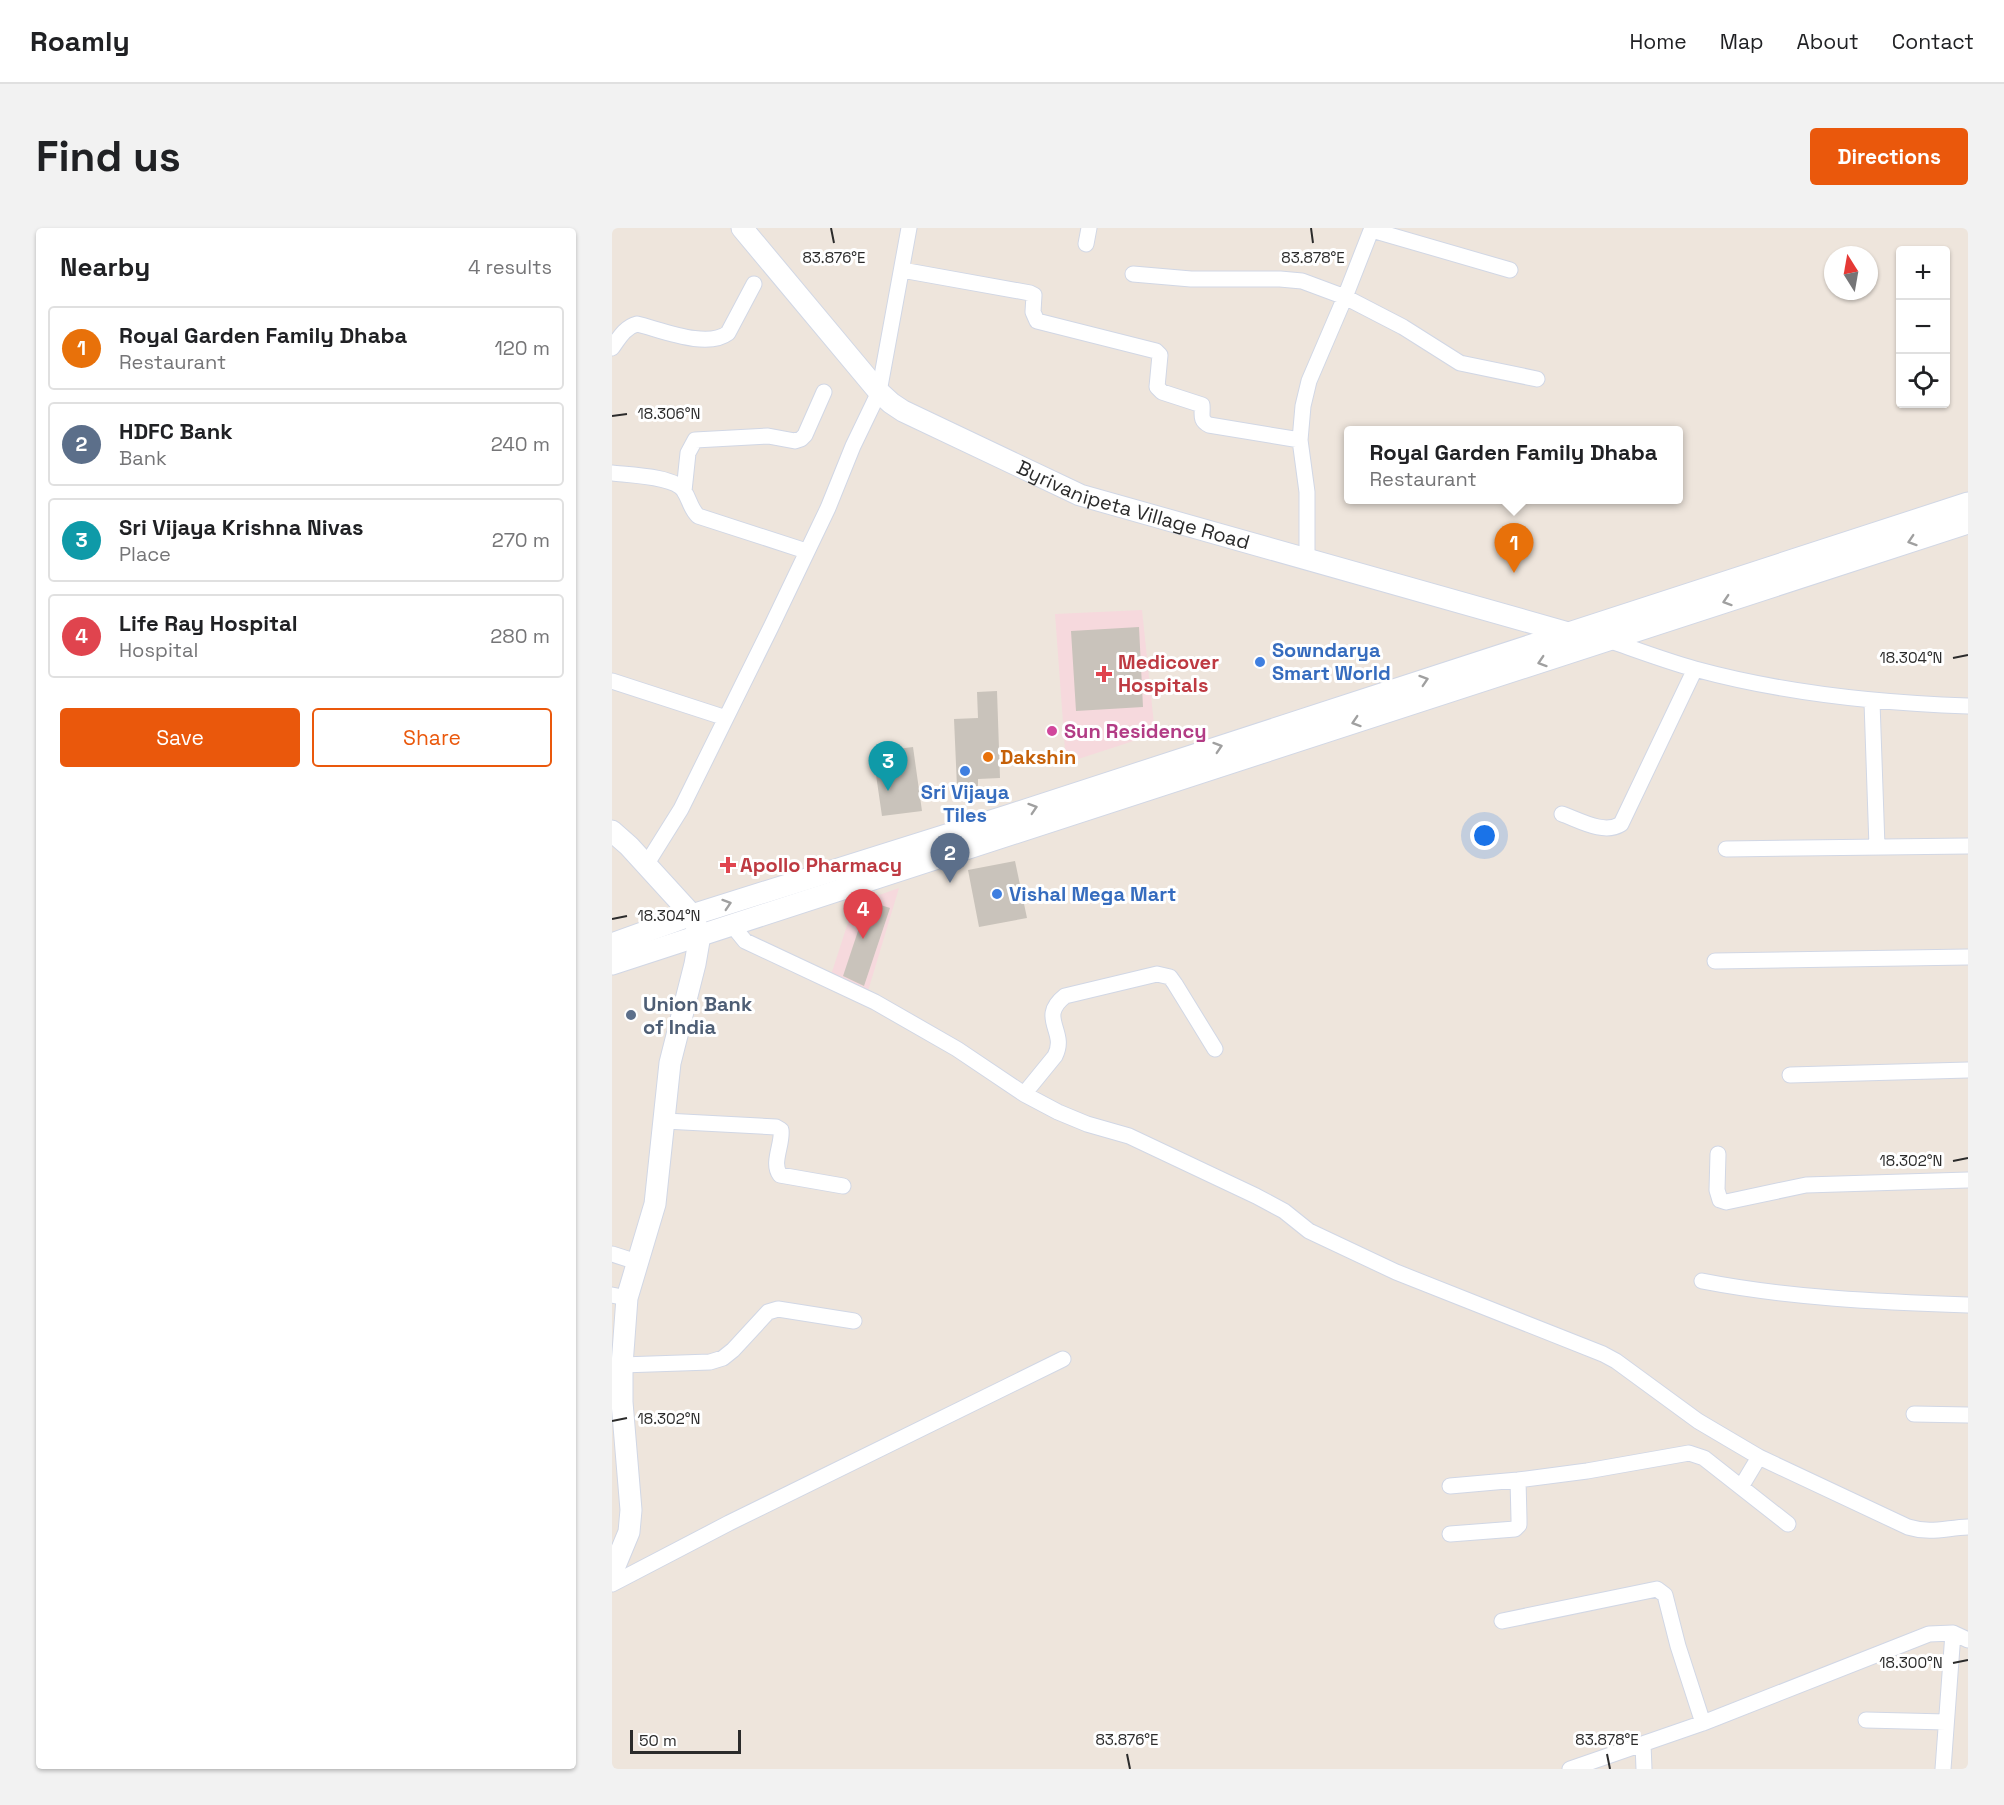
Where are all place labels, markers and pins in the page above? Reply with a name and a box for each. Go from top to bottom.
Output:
pin: 1 [1494,524,1534,573]
place label: Sowndarya Smart World [1272,637,1391,686]
place label: Medicover Hospitals [1118,649,1219,698]
marker: Sowndarya Smart World [1253,655,1267,669]
marker: Medicover Hospitals [1095,665,1113,683]
place label: Sun Residency [1064,718,1206,744]
marker: Sun Residency [1045,724,1059,738]
pin: 3 [868,742,908,791]
place label: Dakshin [1000,744,1076,770]
marker: Dakshin [981,750,995,764]
marker: Sri Vijaya Tiles [958,764,972,778]
place label: Sri Vijaya Tiles [921,779,1010,828]
pin: 2 [930,834,970,883]
place label: Apollo Pharmacy [740,852,902,878]
marker: Apollo Pharmacy [721,858,735,872]
place label: Vishal Mega Mart [1009,881,1176,907]
marker: Vishal Mega Mart [990,887,1004,901]
pin: 4 [844,890,882,939]
place label: Union Bank of India [643,991,752,1040]
marker: Union Bank of India [624,1008,638,1022]

